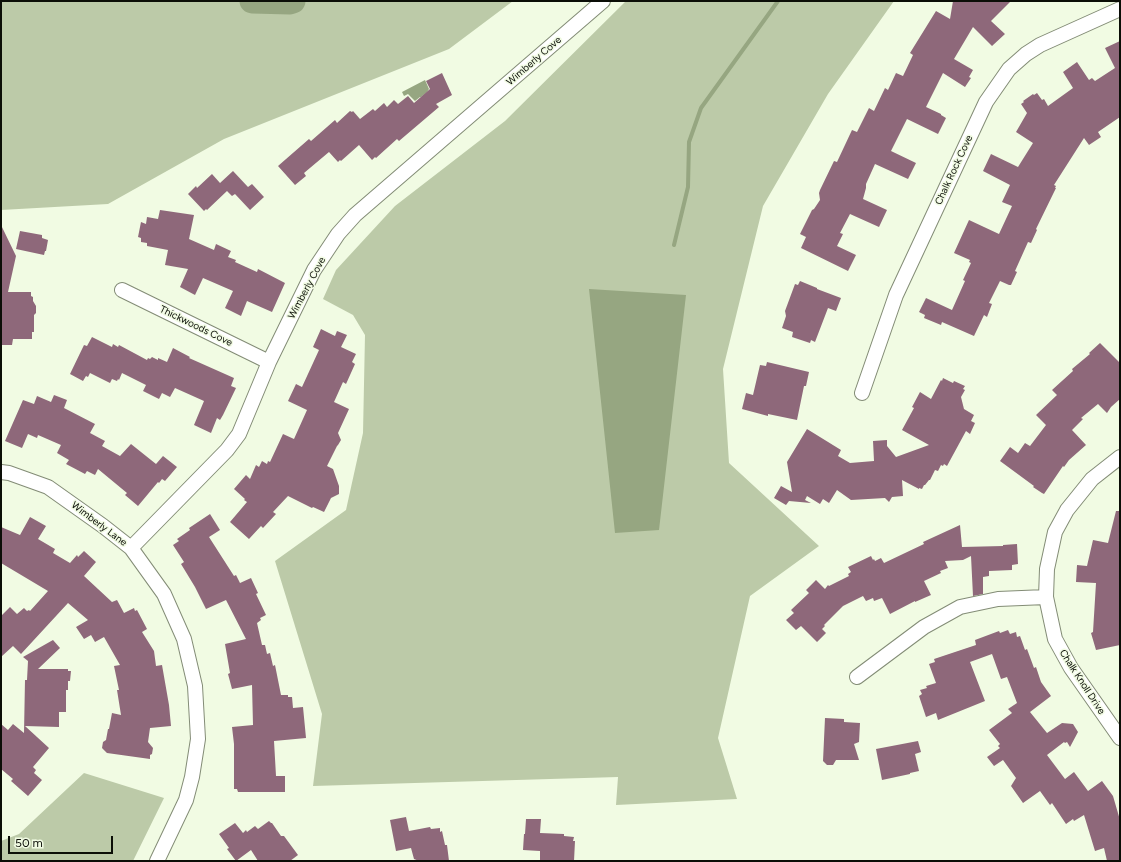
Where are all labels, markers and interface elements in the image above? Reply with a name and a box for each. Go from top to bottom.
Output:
street label: Wimberly Cove [504,34,564,88]
street label: Chalk Rock Cove [933,133,975,207]
street label: Wimberly Cove [286,255,328,321]
street label: Thickwoods Cove [158,303,234,349]
street label: Wimberly Lane [69,499,129,549]
street label: Chalk Knoll Drive [1057,647,1107,717]
scale bar [10,828,115,854]
text: 50 m [15,836,43,850]

